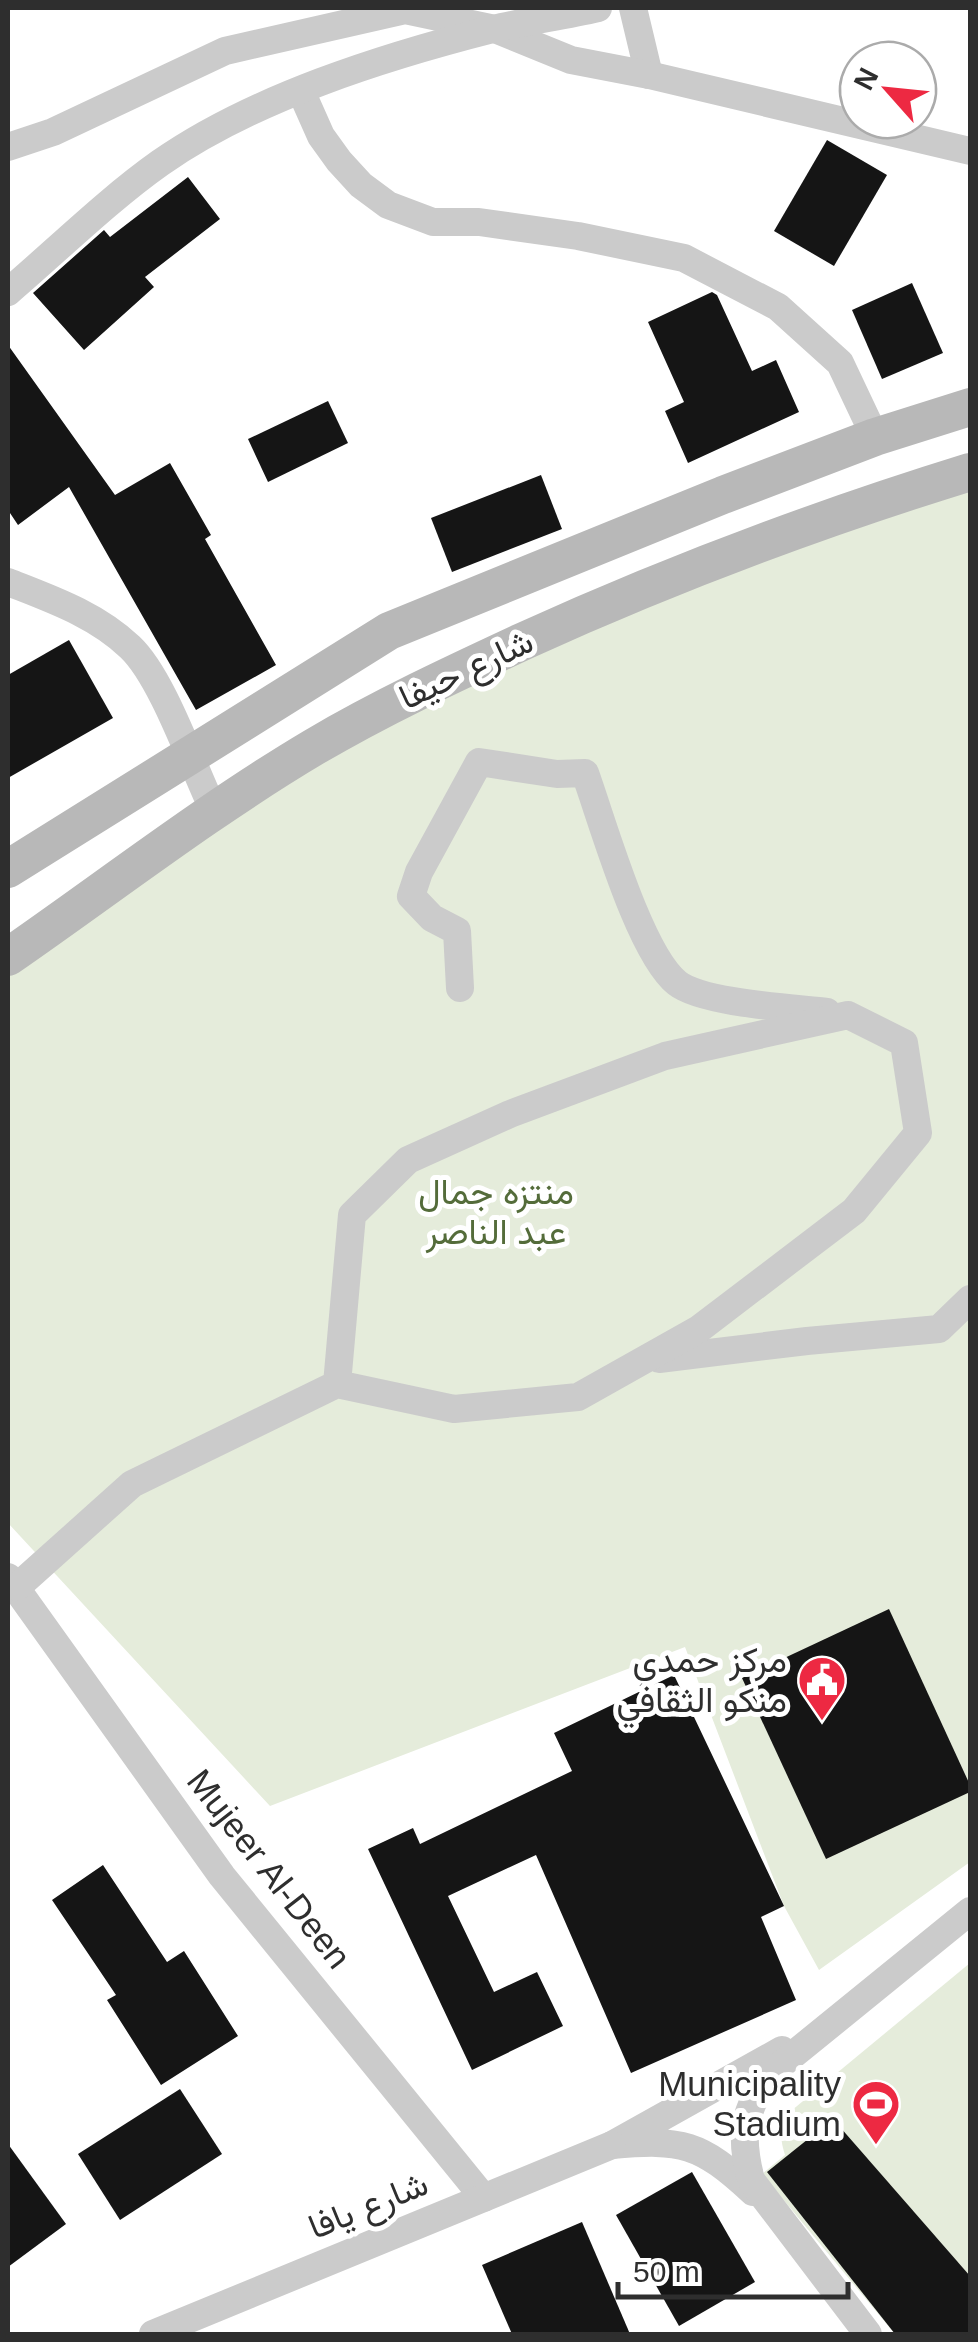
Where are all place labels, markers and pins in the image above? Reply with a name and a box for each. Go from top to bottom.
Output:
place label: مركز حمدي منكو الثقافي [617,1640,787,1729]
public building icon: مركز حمدي منكو الثقافي [796,1654,848,1722]
place label: Municipality Stadium [658,2064,841,2143]
sports icon: Municipality Stadium [850,2078,902,2146]

